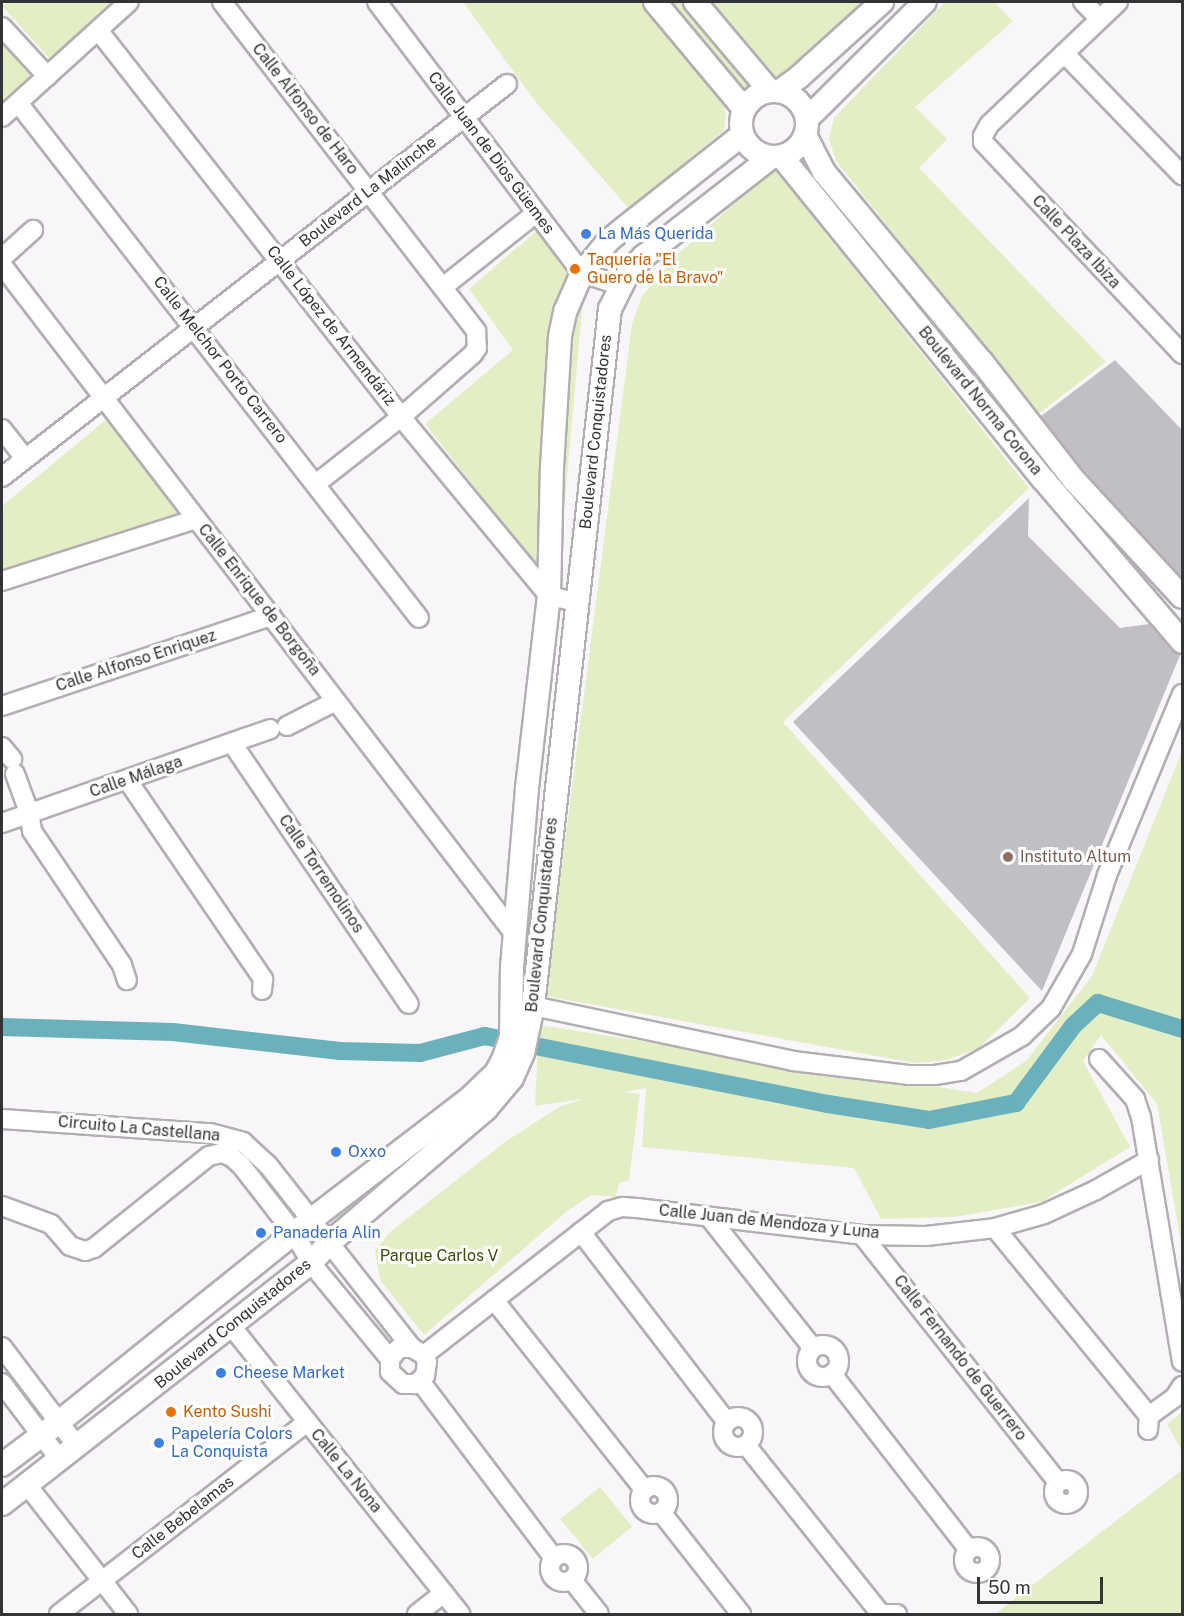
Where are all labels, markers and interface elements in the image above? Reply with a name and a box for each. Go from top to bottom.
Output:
street label: Calle Alfonso de Haro [248,39,362,179]
street label: Calle Juan de Dios Güemes [424,68,558,238]
street label: Boulevard La Malinche [296,133,440,251]
street label: Calle Plaza Ibiza [1028,191,1124,293]
place label: La Más Querida [598,224,714,244]
marker: La Más Querida [579,227,593,241]
street label: Calle López de Armendáriz [262,242,400,410]
place label: Taquería "El Guero de la Bravo" [587,250,724,288]
marker: Taquería "El Guero de la Bravo" [568,262,582,276]
street label: Calle Melchor Porto Carrero [149,273,291,447]
street label: Boulevard Norma Corona [914,323,1046,479]
street label: Boulevard Conquistadores [576,334,616,530]
street label: Calle Enrique de Borgoña [194,520,324,680]
street label: Calle Alfonso Enriquez [53,626,219,696]
street label: Calle Málaga [87,752,185,802]
street label: Calle Torremolinos [274,811,368,937]
street label: Boulevard Conquistadores [522,817,562,1013]
place label: Instituto Altum [1020,847,1131,867]
marker: Instituto Altum [1001,850,1015,864]
street label: Circuito La Castellana [57,1112,221,1146]
place label: Oxxo [348,1142,386,1162]
marker: Oxxo [329,1145,343,1159]
street label: Calle Juan de Mendoza y Luna [658,1201,880,1243]
place label: Panadería Alin [273,1223,381,1243]
marker: Panadería Alin [254,1226,268,1240]
park label: Parque Carlos V [380,1246,498,1266]
street label: Boulevard Conquistadores [151,1255,315,1393]
street label: Calle Fernando de Guerrero [889,1271,1031,1445]
place label: Cheese Market [233,1363,345,1383]
marker: Cheese Market [214,1366,228,1380]
place label: Kento Sushi [183,1402,272,1422]
marker: Kento Sushi [164,1405,178,1419]
place label: Papelería Colors La Conquista [171,1424,293,1462]
street label: Calle La Nona [306,1425,386,1517]
marker: Papelería Colors La Conquista [152,1436,166,1450]
street label: Calle Bebelamas [128,1472,238,1564]
scale bar [980,1565,1106,1603]
text: 50 m [988,1577,1031,1598]

